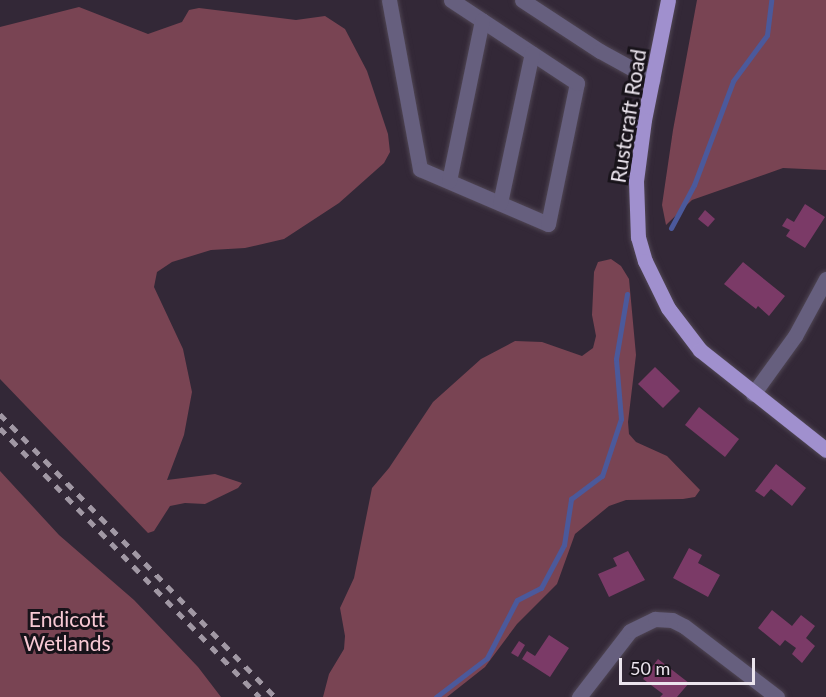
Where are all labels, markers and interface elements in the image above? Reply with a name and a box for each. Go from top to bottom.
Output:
street label: Rustcraft Road [605,47,651,185]
park label: Endicott Wetlands [23,606,111,656]
scale bar [622,646,758,684]
text: 50 m [630,657,670,679]

